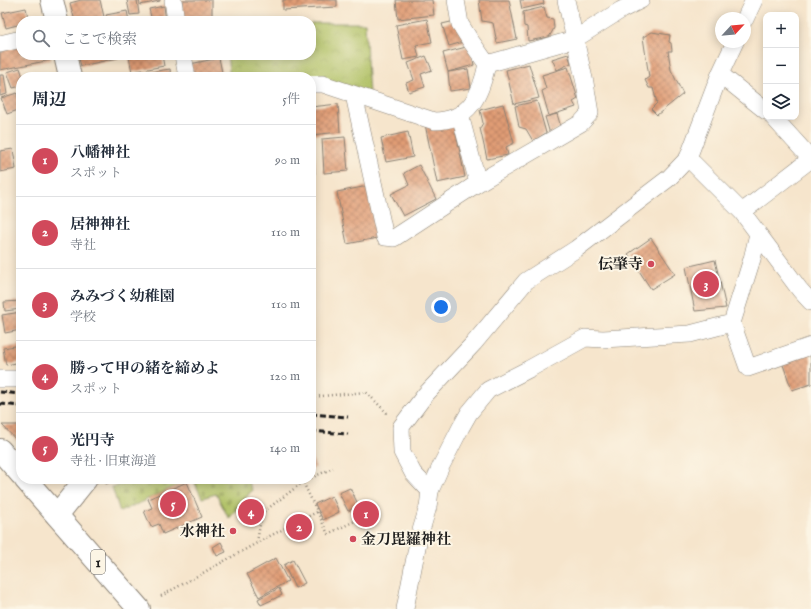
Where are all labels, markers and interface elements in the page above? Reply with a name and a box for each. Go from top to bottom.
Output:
north arrow [715,12,751,48]
map controls [763,12,799,120]
button: + [763,12,799,48]
search box [16,16,316,60]
icon: search [30,27,52,49]
text: ここで検索 [62,30,137,49]
button: − [763,48,799,84]
button: layers [763,84,799,120]
text: 周辺 [32,90,66,111]
text: 5件 [282,91,300,108]
text: 八幡神社 [70,143,130,162]
text: 1 [43,152,47,169]
text: 90 m [275,152,300,169]
text: スポット [70,165,122,182]
text: 居神神社 [70,215,130,234]
text: 2 [42,224,48,241]
text: 110 m [271,224,300,241]
text: 寺社 [70,237,96,254]
place label: 伝肇寺 [598,255,643,274]
marker: 伝肇寺 [646,259,656,269]
pin: 3 [693,269,719,299]
text: みみづく幼稚園 [70,287,175,306]
text: 3 [43,296,47,313]
text: 110 m [271,296,300,313]
your location [431,297,451,317]
text: 学校 [70,309,96,326]
text: 勝って甲の緒を締めよ [70,359,220,378]
text: 4 [42,368,48,385]
text: 120 m [270,368,300,385]
text: スポット [70,381,122,398]
text: 光円寺 [70,431,115,450]
text: 5 [43,440,47,457]
text: 140 m [270,440,300,457]
text: 寺社 · 旧東海道 [70,453,157,470]
pin: 5 [160,489,186,519]
pin: 4 [238,497,264,527]
pin: 1 [353,499,379,529]
pin: 2 [286,512,312,542]
place label: 水神社 [180,522,225,541]
marker: 水神社 [228,526,238,536]
place label: 金刀毘羅神社 [361,530,451,549]
marker: 金刀毘羅神社 [348,534,358,544]
road number: 1 [91,550,105,574]

